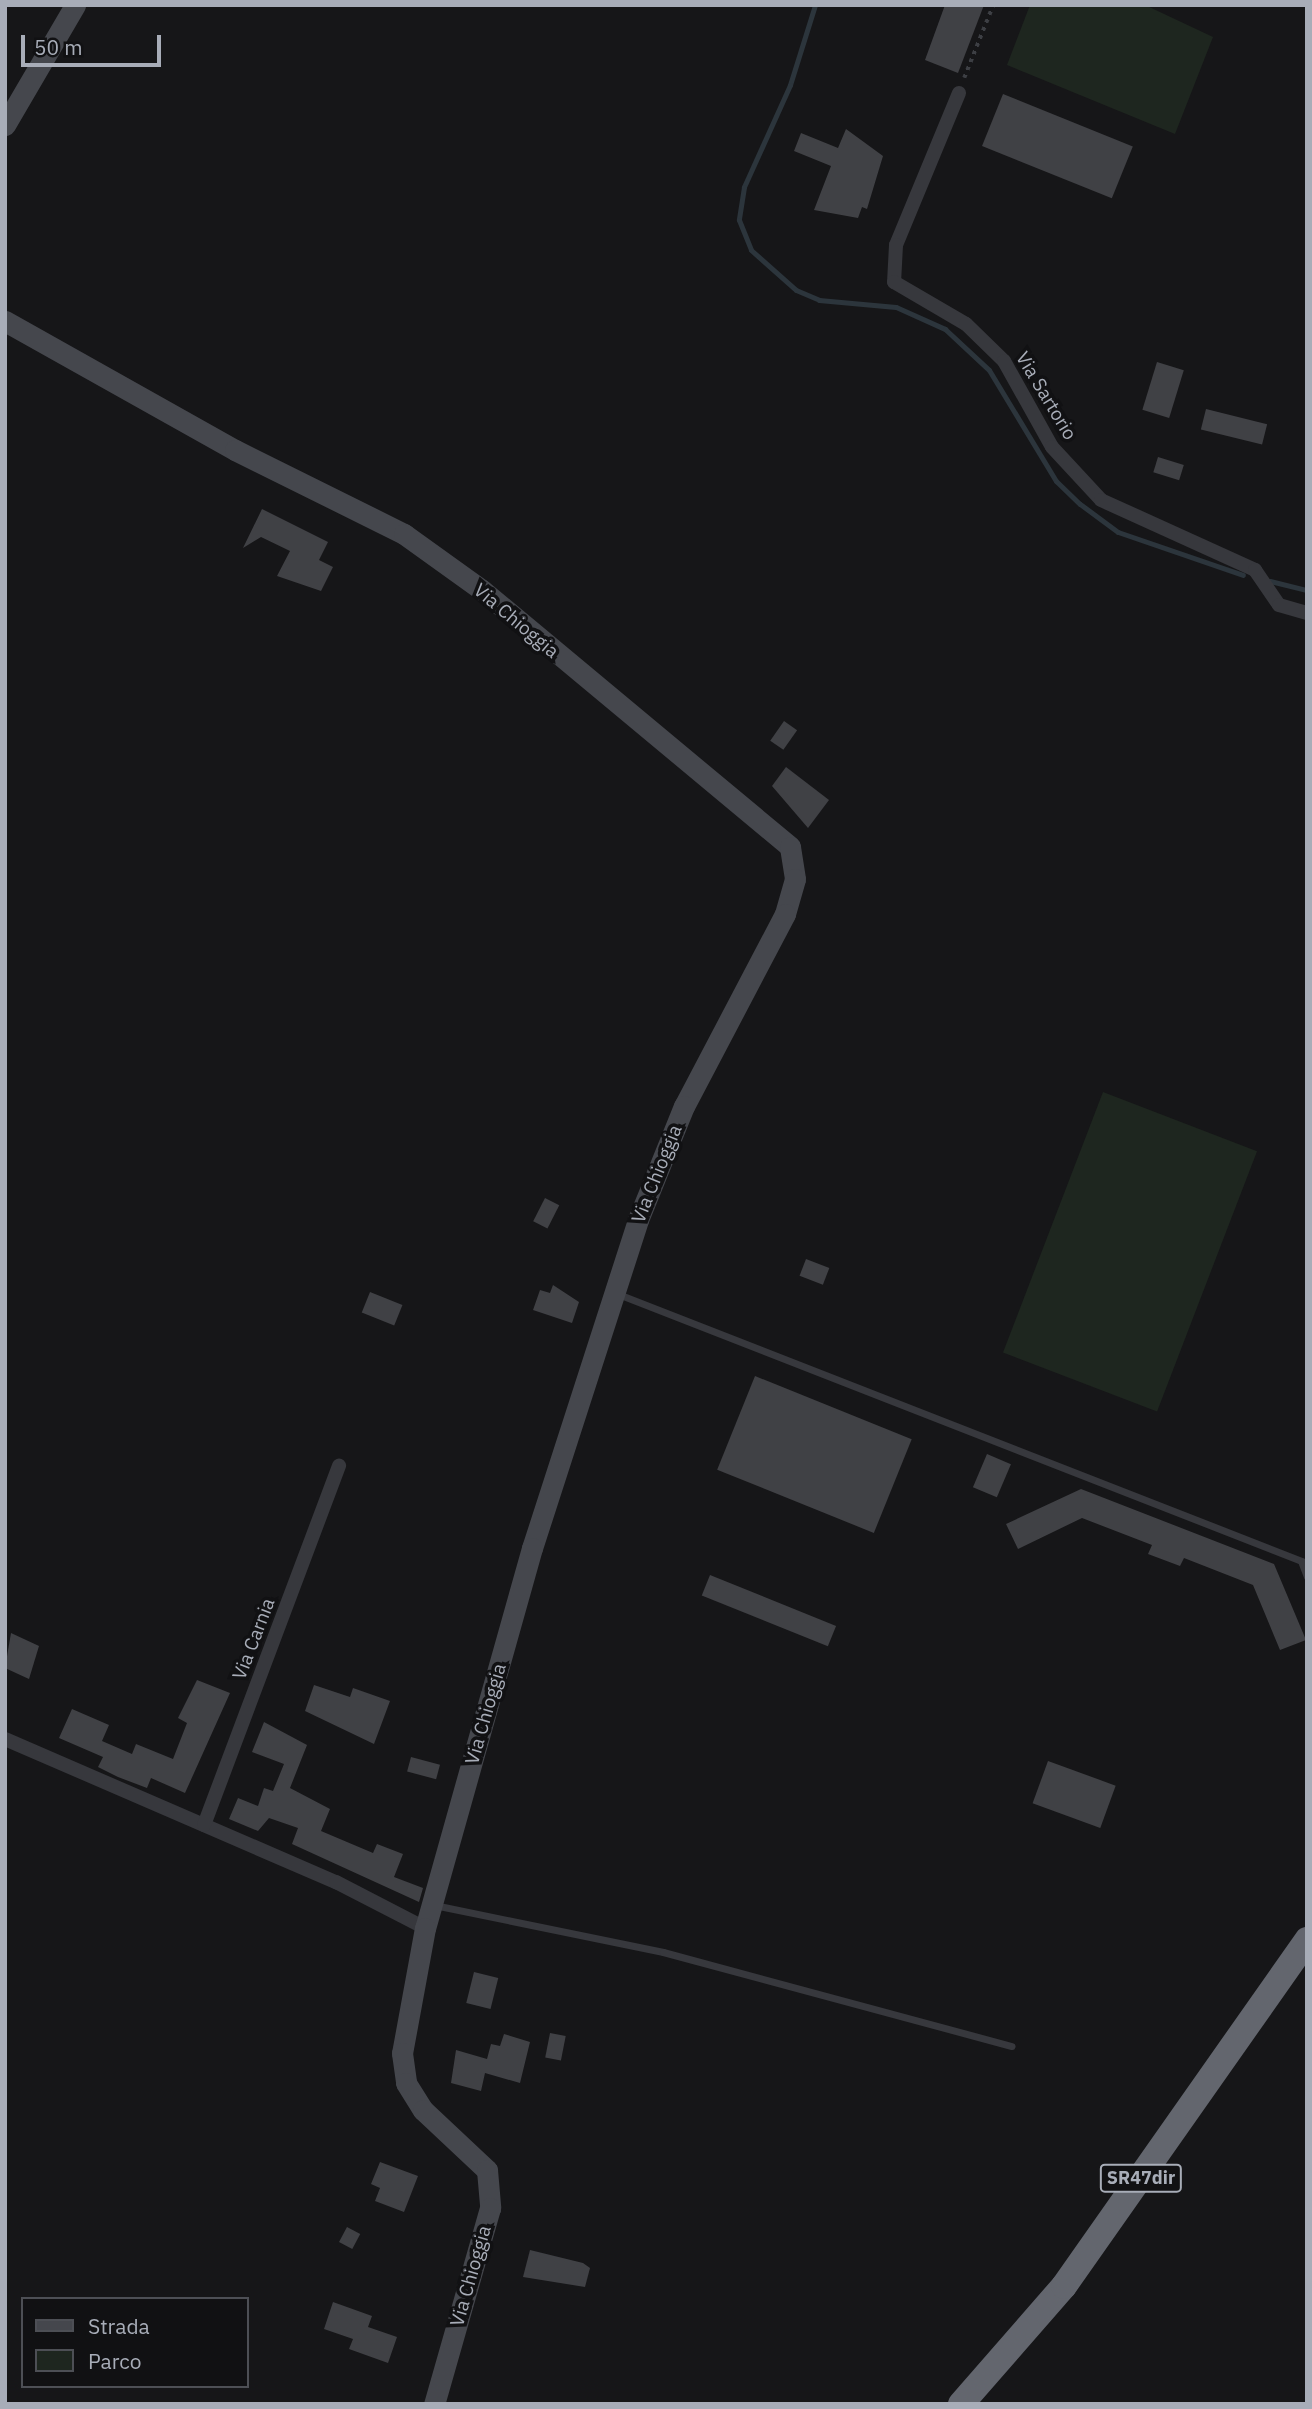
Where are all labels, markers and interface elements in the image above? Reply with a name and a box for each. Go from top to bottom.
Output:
scale bar [24,21,164,65]
text: 50 m [34,33,83,61]
street label: Via Sartorio [1011,348,1081,444]
street label: Via Chioggia [469,579,563,663]
street label: Via Chioggia [627,1122,687,1226]
street label: Via Carnia [228,1595,280,1683]
street label: Via Chioggia [461,1661,511,1767]
road number: SR47dir [1099,2164,1183,2192]
street label: Via Chioggia [446,2223,496,2329]
legend [21,2297,248,2388]
text: Strada [88,2312,150,2340]
text: Parco [88,2347,142,2375]

